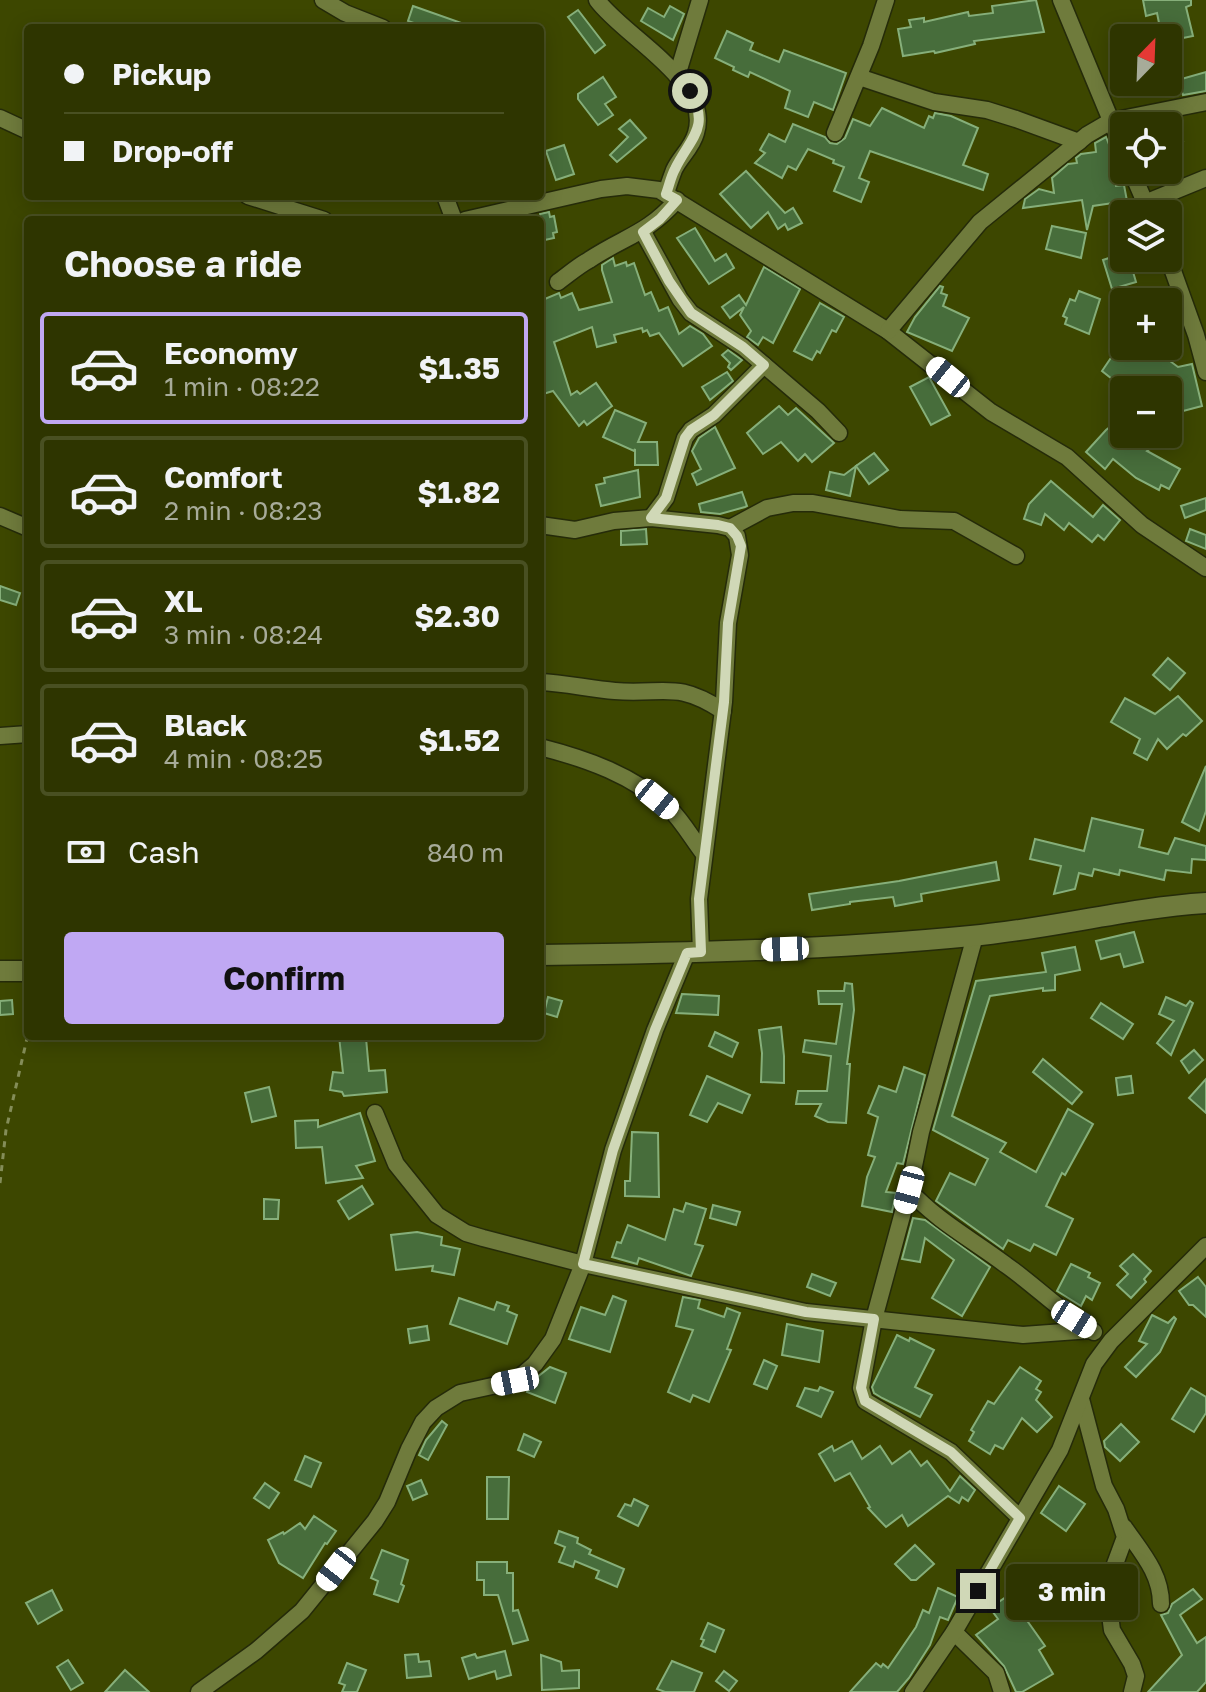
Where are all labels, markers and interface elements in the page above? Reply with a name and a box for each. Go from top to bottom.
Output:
north arrow [1110,24,1182,96]
map controls [1110,24,1182,448]
text: Pickup [112,56,211,92]
route start [672,73,708,109]
button: locate [1110,112,1182,184]
text: Drop-off [112,133,233,169]
button: layers [1110,200,1182,272]
text: Choose a ride [64,242,302,285]
button: + [1110,288,1182,360]
icon: car [68,332,140,404]
text: Economy [164,335,298,371]
text: $1.35 [418,350,500,386]
car [922,353,974,401]
text: 1 min · 08:22 [164,371,320,402]
button: − [1110,376,1182,448]
icon: car [68,456,140,528]
text: Comfort [164,459,283,495]
text: $1.82 [417,474,500,510]
text: 2 min · 08:23 [164,495,322,526]
icon: car [68,580,140,652]
text: XL [164,583,203,619]
text: $2.30 [414,598,500,634]
text: 3 min · 08:24 [164,619,323,650]
icon: car [68,704,140,776]
text: Black [164,707,247,743]
text: $1.52 [418,722,500,758]
text: 4 min · 08:25 [164,743,323,774]
car [631,775,683,823]
icon: cash [64,830,108,874]
text: Cash [128,834,200,870]
text: 840 m [427,837,504,868]
button: Confirm [64,932,504,1024]
car [761,936,809,962]
car [891,1164,927,1216]
car [1047,1296,1101,1342]
car [489,1365,541,1397]
car [312,1543,360,1595]
callout: 3 min [1006,1563,1138,1619]
route end [960,1573,996,1609]
text: 3 min [1038,1576,1106,1607]

